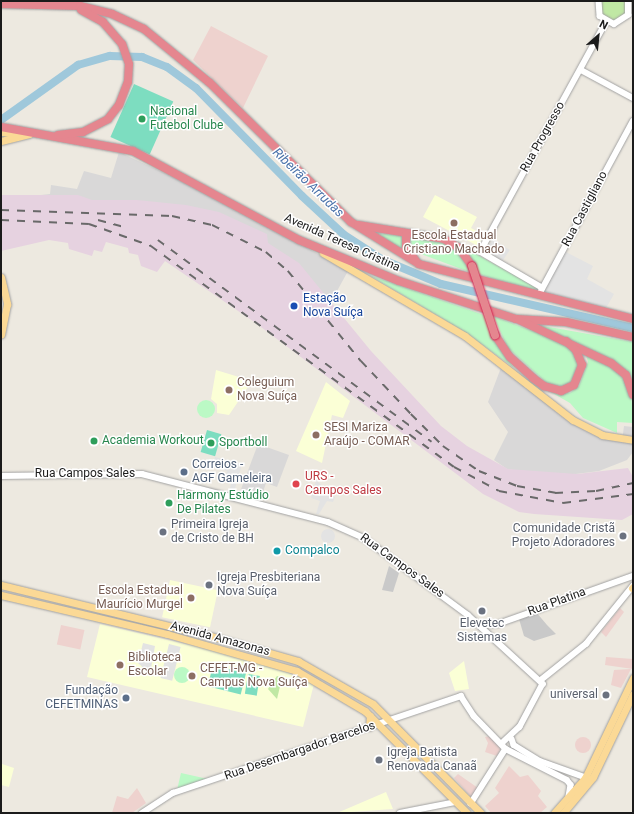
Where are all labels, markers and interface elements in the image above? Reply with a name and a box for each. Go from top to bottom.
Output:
north arrow [578,16,618,56]
text: N [597,17,610,32]
street label: Rua Progresso [518,99,568,175]
place label: Nacional Futebol Clube [150,105,223,133]
marker: Nacional Futebol Clube [137,114,147,124]
water label: Ribeirão Arrudas [269,145,347,221]
street label: Rua Castigliano [559,169,611,249]
street label: Avenida Teresa Cristina [282,211,402,275]
marker: Escola Estadual Cristiano Machado [449,218,459,228]
place label: Escola Estadual Cristiano Machado [404,229,504,257]
place label: Estação Nova Suíça [303,292,363,320]
marker: Estação Nova Suíça [288,300,300,312]
place label: Coleguium Nova Suíça [237,376,297,404]
marker: Coleguium Nova Suíça [224,385,234,395]
place label: SESI Mariza Araújo - COMAR [324,421,410,449]
marker: SESI Mariza Araújo - COMAR [311,430,321,440]
place label: Academia Workout [102,434,204,448]
marker: Academia Workout [89,436,99,446]
place label: Sportboll [219,436,267,450]
marker: Sportboll [206,438,216,448]
place label: Correios - AGF Gameleira [192,458,272,486]
street label: Rua Campos Sales [35,467,135,481]
marker: Correios - AGF Gameleira [179,467,189,477]
place label: URS - Campos Sales [305,470,382,498]
marker: URS - Campos Sales [290,478,302,490]
place label: Harmony Estúdio De Pilates [177,489,269,517]
marker: Harmony Estúdio De Pilates [164,498,174,508]
place label: Primeira Igreja de Cristo de BH [171,518,254,546]
place label: Comunidade Cristã Projeto Adoradores [512,522,615,550]
marker: Primeira Igreja de Cristo de BH [158,527,168,537]
street label: Rua Campos Sales [357,531,447,601]
marker: Comunidade Cristã Projeto Adoradores [618,531,628,541]
place label: Compalco [285,544,339,558]
marker: Compalco [272,546,282,556]
place label: Igreja Presbiteriana Nova Suíça [217,571,320,599]
marker: Igreja Presbiteriana Nova Suíça [204,580,214,590]
place label: Escola Estadual Maurício Murgel [96,584,183,612]
street label: Rua Platina [526,585,588,619]
marker: Escola Estadual Maurício Murgel [186,593,196,603]
marker: Elevetec Sistemas [477,606,487,616]
place label: Elevetec Sistemas [457,617,507,645]
street label: Avenida Amazonas [169,619,271,659]
place label: Biblioteca Escolar [128,651,181,679]
marker: Biblioteca Escolar [115,660,125,670]
place label: CEFET-MG - Campus Nova Suíça [200,662,307,690]
marker: CEFET-MG - Campus Nova Suíça [187,671,197,681]
place label: Fundação CEFETMINAS [45,684,118,712]
place label: universal [550,688,598,702]
marker: universal [601,690,611,700]
marker: Fundação CEFETMINAS [121,693,131,703]
street label: Rua Desembargador Barcelos [223,718,377,784]
place label: Igreja Batista Renovada Canaã [387,746,477,774]
marker: Igreja Batista Renovada Canaã [374,755,384,765]

